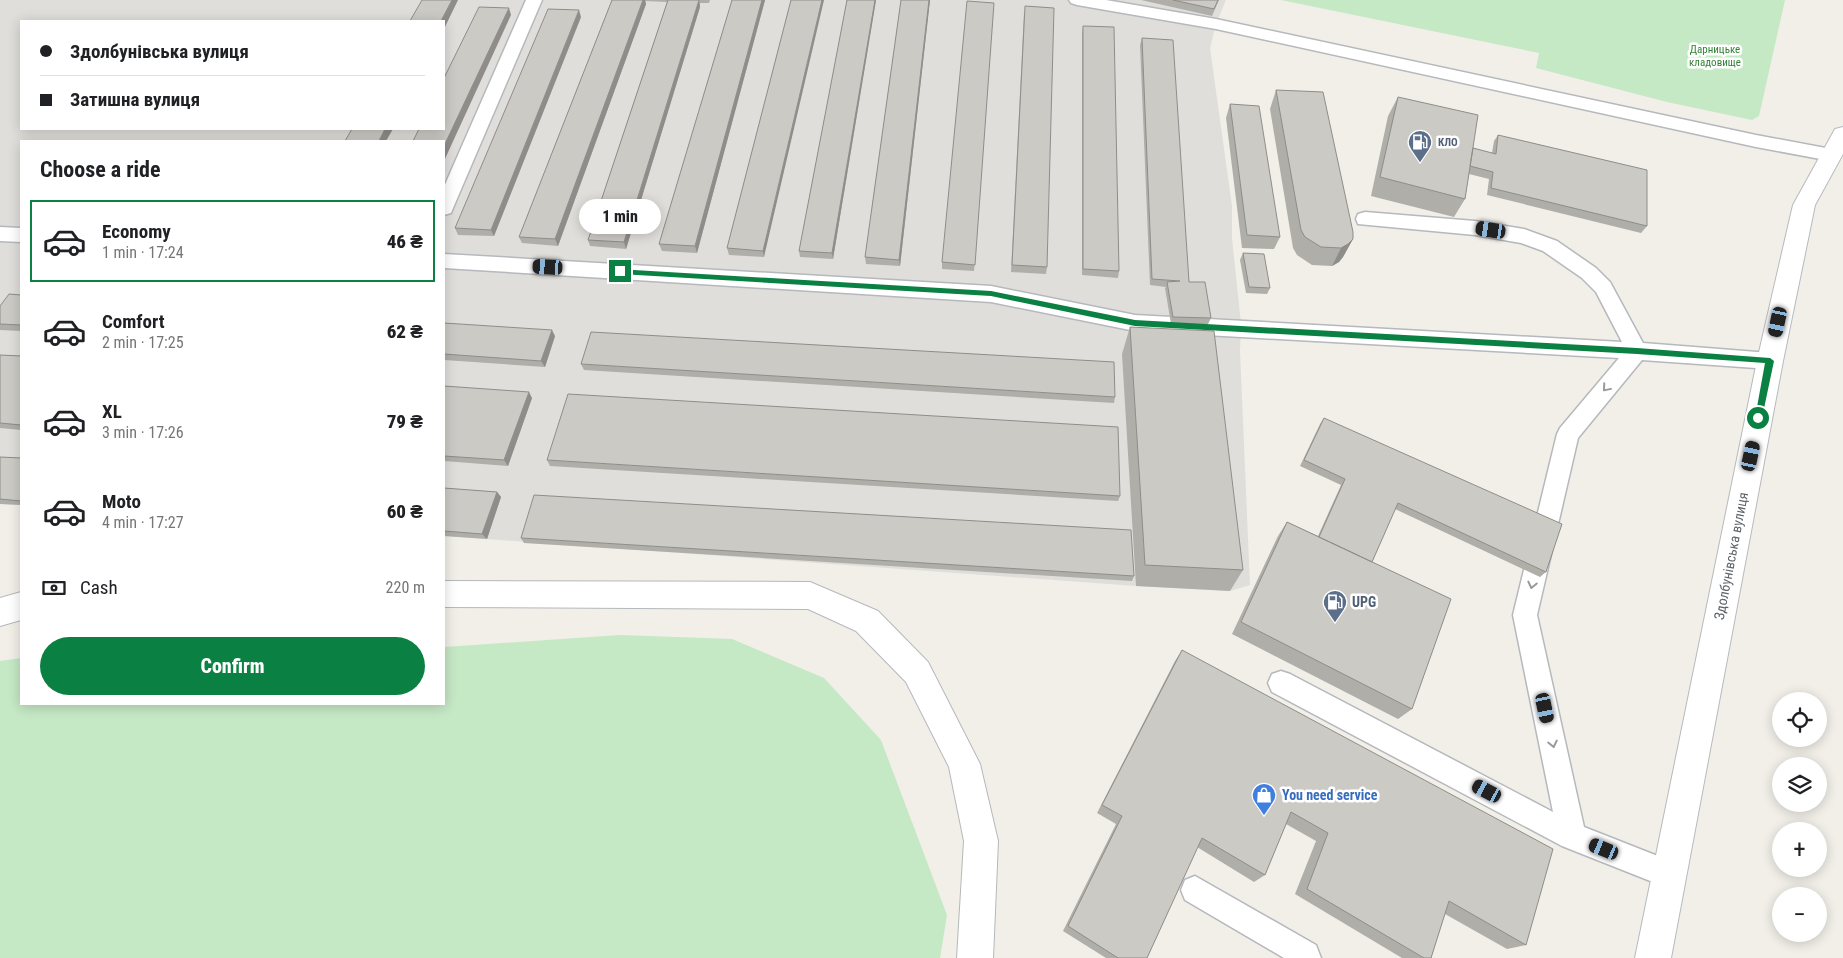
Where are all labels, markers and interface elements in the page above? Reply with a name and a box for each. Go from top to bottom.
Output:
text: Здолбунівська вулиця [70,40,249,63]
park label: Дарницьке кладовище [1689,43,1741,69]
text: Затишна вулиця [70,88,200,111]
fuel station icon: КЛО [1407,129,1433,163]
place label: КЛО [1438,136,1458,149]
text: Choose a ride [40,157,161,182]
callout: 1 min [579,198,661,234]
text: 1 min [602,207,638,226]
icon: car [42,219,87,264]
text: Economy [102,220,171,243]
car [1475,220,1506,240]
text: 46 ₴ [387,230,423,253]
text: 1 min · 17:24 [102,243,184,262]
car [532,259,563,275]
route end [609,260,631,282]
car [1767,306,1788,338]
icon: car [42,309,87,354]
text: Comfort [102,310,165,333]
text: 62 ₴ [387,320,423,343]
text: 2 min · 17:25 [102,333,184,352]
one-way arrow [1603,382,1612,391]
icon: car [42,399,87,444]
text: XL [102,400,122,423]
route start [1747,407,1769,429]
text: 79 ₴ [387,410,423,433]
text: 3 min · 17:26 [102,423,184,442]
car [1740,440,1761,472]
icon: car [42,489,87,534]
text: Moto [102,490,141,513]
street label: Здолбунівська вулиця [1711,491,1751,621]
text: 60 ₴ [387,500,423,523]
text: 4 min · 17:27 [102,513,184,532]
icon: cash [40,574,68,602]
text: Cash [80,576,118,599]
text: 220 m [386,578,425,597]
one-way arrow [1528,581,1538,589]
fuel station icon: UPG [1322,589,1348,623]
place label: UPG [1352,594,1376,610]
button: Confirm [40,637,425,695]
car [1534,692,1555,724]
map controls [1772,692,1827,942]
button: locate [1772,692,1827,747]
one-way arrow [1547,739,1558,748]
button: layers [1772,757,1827,812]
car [1470,777,1503,805]
shop icon: You need service [1251,782,1277,816]
place label: You need service [1282,787,1378,803]
button: + [1772,822,1827,877]
car [1587,836,1620,862]
button: − [1772,887,1827,942]

